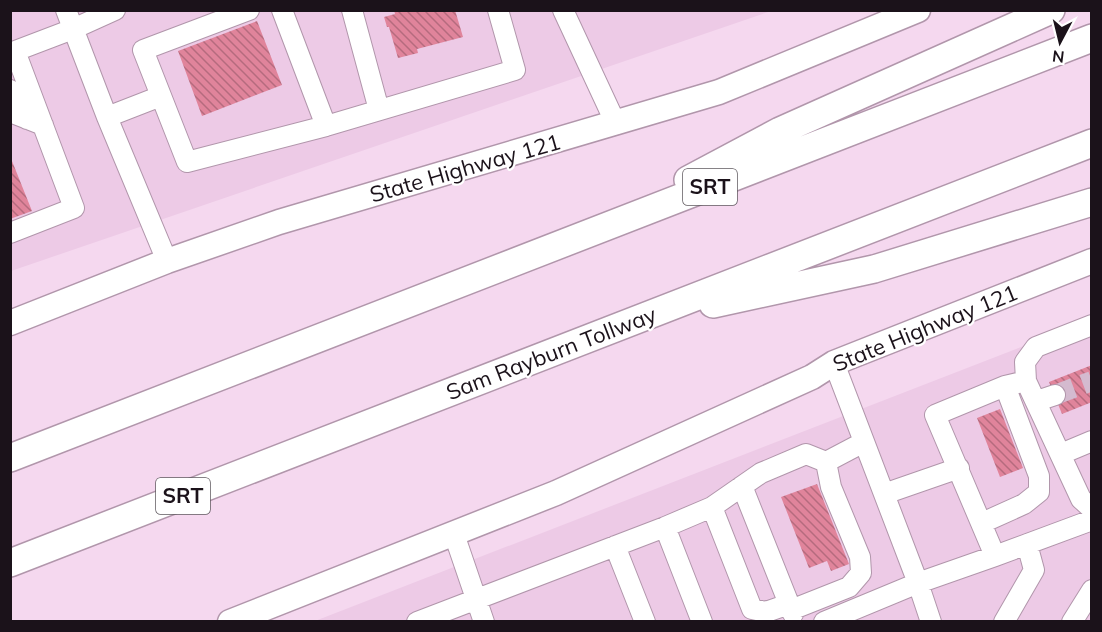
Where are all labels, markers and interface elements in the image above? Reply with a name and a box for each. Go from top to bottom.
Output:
north arrow [1030,12,1090,72]
text: N [1051,46,1065,68]
street label: State Highway 121 [366,127,564,209]
road number: SRT [683,169,737,205]
street label: State Highway 121 [828,278,1022,378]
street label: Sam Rayburn Tollway [442,300,660,406]
road number: SRT [156,478,210,514]

